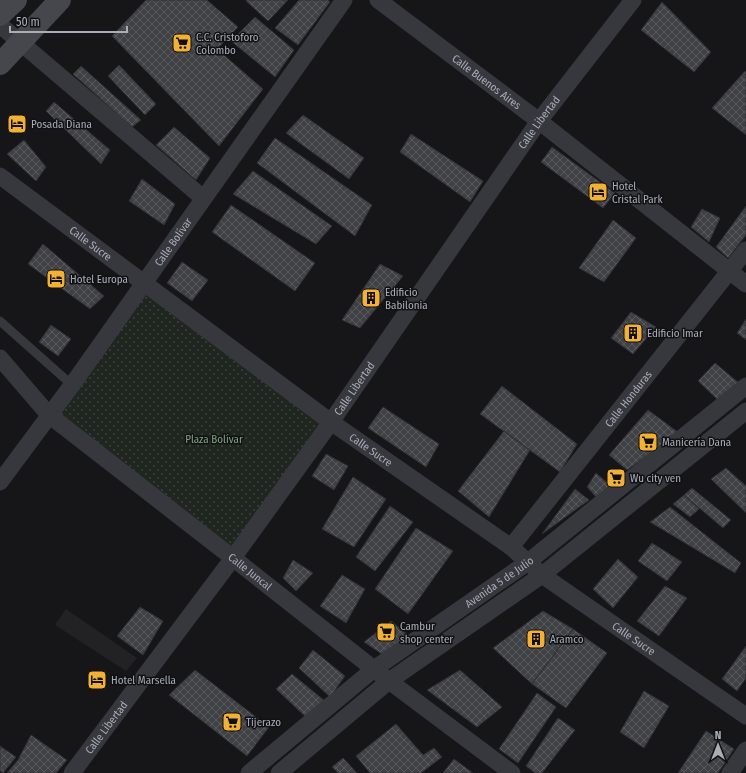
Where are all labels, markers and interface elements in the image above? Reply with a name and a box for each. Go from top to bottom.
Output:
scale bar [10,8,127,34]
text: 50 m [16,15,40,29]
place label: C.C. Cristoforo Colombo [196,31,259,57]
supermarket icon: C.C. Cristoforo Colombo [171,32,193,54]
street label: Calle Buenos Aires [449,52,524,112]
street label: Calle Libertad [516,94,563,151]
hotel icon: Posada Diana [6,113,28,135]
place label: Posada Diana [31,118,92,131]
place label: Hotel Cristal Park [612,180,663,206]
hotel icon: Hotel Cristal Park [587,181,609,203]
street label: Calle Bolívar [152,215,195,269]
street label: Calle Sucre [67,224,114,264]
hotel icon: Hotel Europa [45,268,67,290]
place label: Hotel Europa [70,273,128,286]
place label: Edificio Babilonia [385,286,428,312]
building icon: Edificio Babilonia [360,287,382,309]
building icon: Edificio Imar [622,322,644,344]
place label: Edificio Imar [647,327,703,340]
street label: Calle Libertad [332,359,378,418]
street label: Calle Honduras [602,368,655,430]
street label: Calle Sucre [347,431,395,470]
supermarket icon: Manicería Dana [637,431,659,453]
park label: Plaza Bolívar [185,433,243,446]
place label: Manicería Dana [662,436,731,449]
supermarket icon: Wu city ven [605,467,627,489]
place label: Wu city ven [630,472,681,485]
street label: Calle Juncal [225,551,274,593]
street label: Avenida 5 de Julio [463,554,537,611]
street label: Calle Sucre [610,619,658,658]
place label: Cambur shop center [400,620,453,646]
supermarket icon: Cambur shop center [375,621,397,643]
building icon: Aramco [525,628,547,650]
place label: Aramco [550,633,584,646]
hotel icon: Hotel Marsella [86,669,108,691]
place label: Hotel Marsella [111,674,176,687]
street label: Calle Libertad [83,699,130,756]
supermarket icon: Tijerazo [221,711,243,733]
place label: Tijerazo [246,716,281,729]
north arrow [698,725,738,765]
text: N [715,729,721,742]

